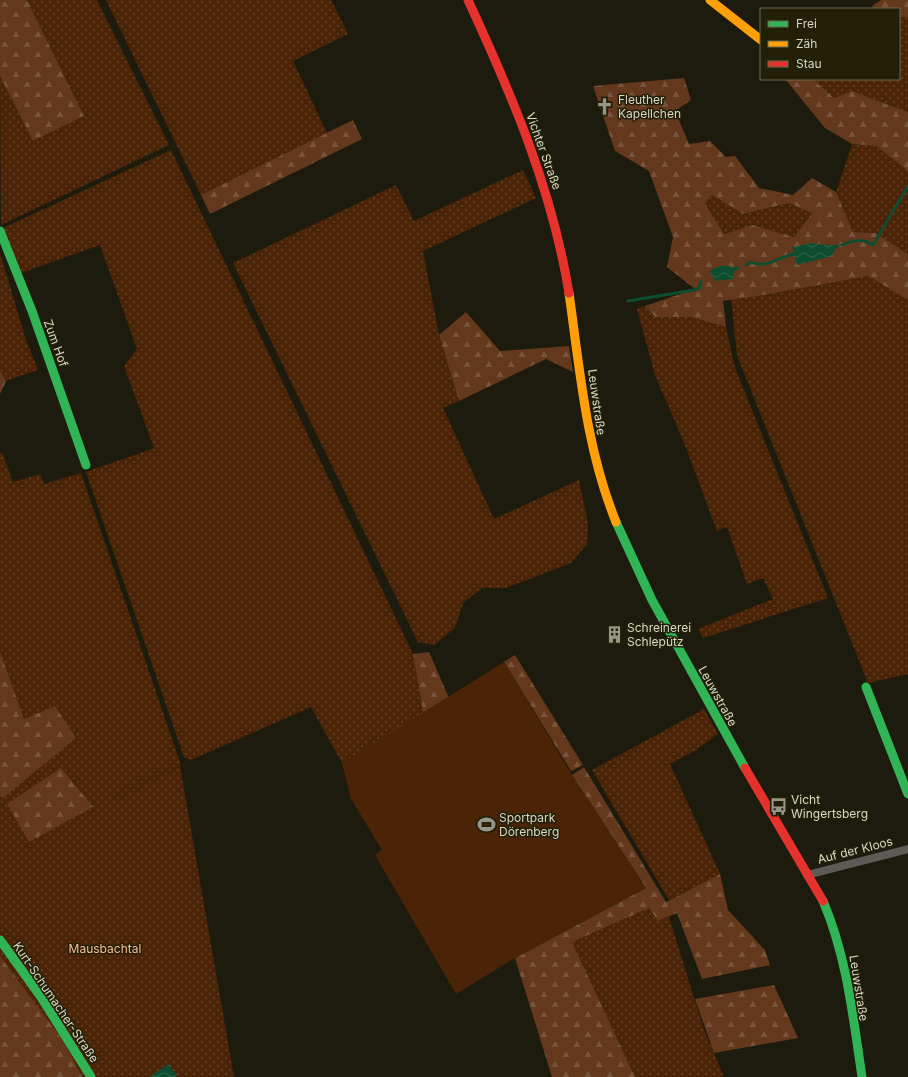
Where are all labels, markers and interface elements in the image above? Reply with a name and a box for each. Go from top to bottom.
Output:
legend [760,8,900,80]
text: Frei [796,16,817,31]
text: Zäh [796,36,817,51]
text: Stau [796,56,822,71]
place label: Fleuther Kapellchen [618,92,681,121]
church icon: Fleuther Kapellchen [595,96,615,116]
street label: Vichter Straße [523,110,565,192]
street label: Zum Hof [41,317,72,369]
street label: Leuwstraße [585,368,609,436]
place label: Schreinerei Schlepütz [627,620,691,649]
building icon: Schreinerei Schlepütz [604,624,624,644]
street label: Leuwstraße [695,663,741,729]
place label: Vicht Wingertsberg [791,792,868,821]
bus stop icon: Vicht Wingertsberg [768,796,788,816]
place label: Sportpark Dörenberg [499,810,559,839]
sports icon: Sportpark Dörenberg [476,814,496,834]
street label: Auf der Kloos [816,833,894,867]
street label: Kurt-Schumacher-Straße [10,939,102,1065]
park label: Mausbachtal [69,941,141,956]
street label: Leuwstraße [846,954,872,1022]

